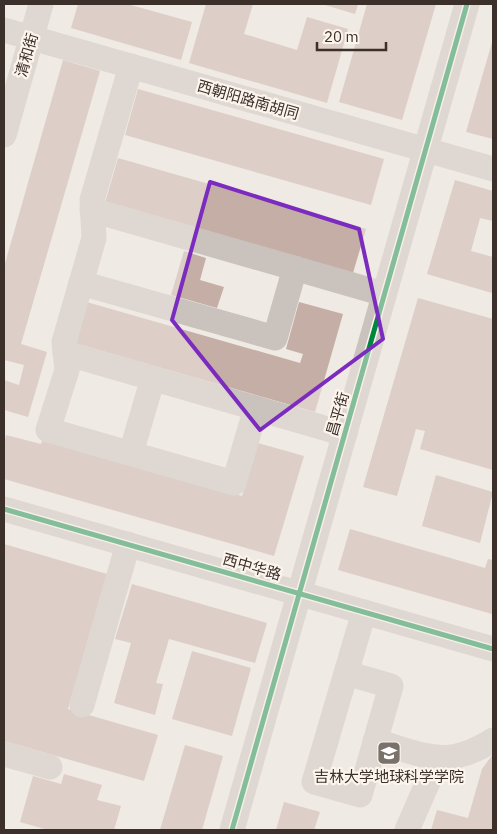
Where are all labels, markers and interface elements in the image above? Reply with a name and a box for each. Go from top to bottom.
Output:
scale bar [317,20,386,52]
text: 20 m [324,27,359,46]
street label: 清和街 [11,31,42,79]
street label: 西朝阳路南胡同 [195,76,301,123]
street label: 昌平街 [322,390,353,438]
street label: 西中华路 [221,549,284,584]
school or university icon: 吉林大学地球科学学院 [376,740,402,766]
place label: 吉林大学地球科学学院 [314,767,464,786]

